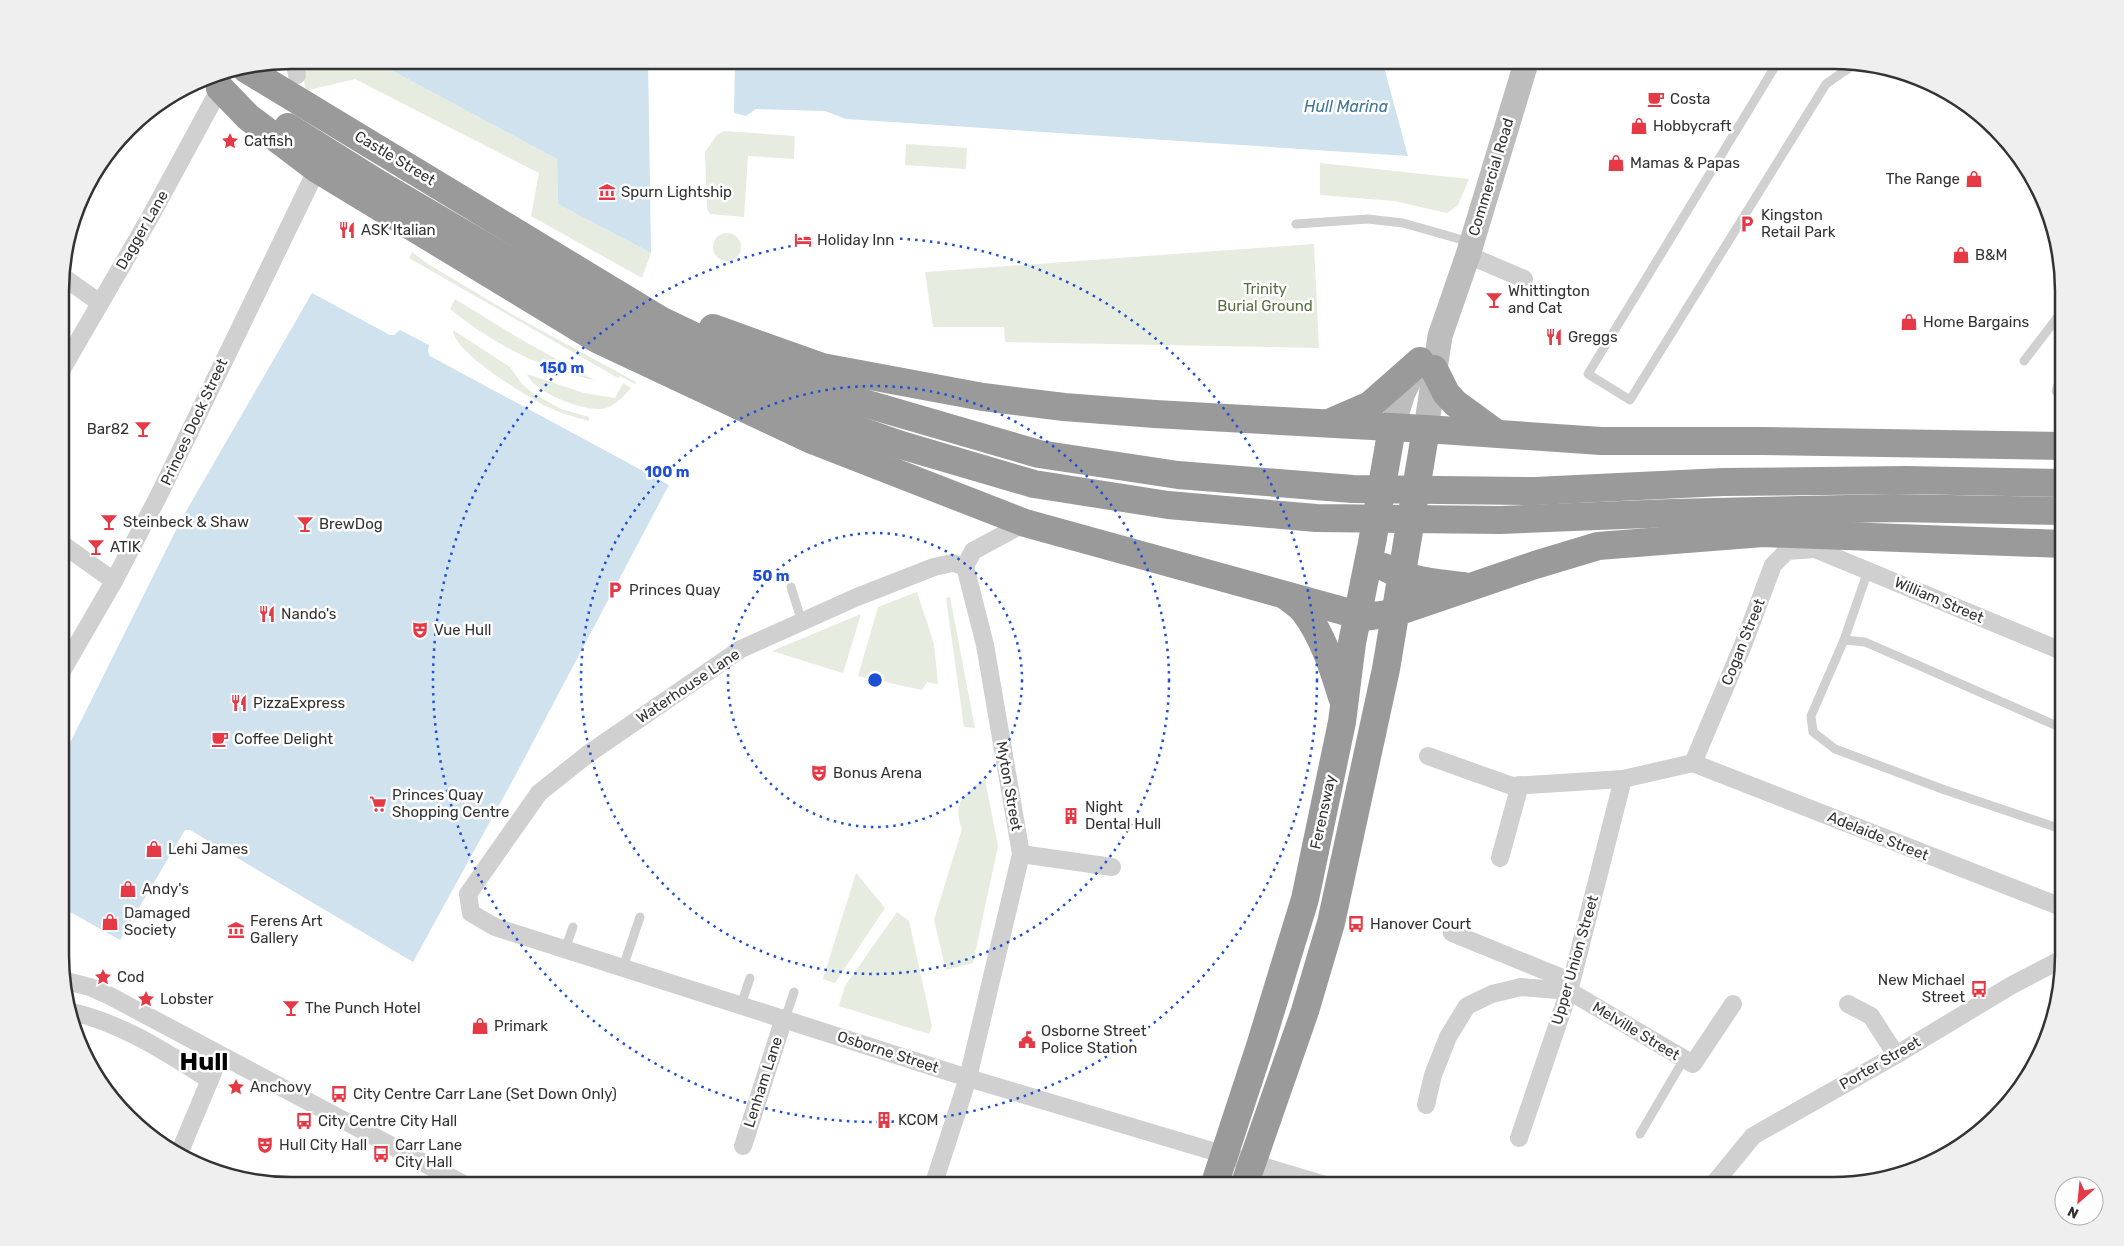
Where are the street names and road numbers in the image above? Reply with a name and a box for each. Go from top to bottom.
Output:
street label: Commercial Road [1465,116,1517,238]
street label: Castle Street [351,127,439,189]
street label: Dagger Lane [112,187,172,273]
street label: Princes Dock Street [157,356,231,488]
street label: William Street [1892,573,1986,627]
street label: Cogan Street [1717,596,1769,688]
street label: Waterhouse Lane [633,645,743,727]
street label: Myton Street [992,740,1026,832]
street label: Ferensway [1306,773,1340,851]
street label: Adelaide Street [1825,808,1931,864]
street label: Upper Union Street [1548,893,1602,1027]
street label: Melville Street [1589,998,1683,1064]
street label: Osborne Street [835,1027,941,1077]
street label: Porter Street [1836,1033,1924,1093]
street label: Lenham Lane [740,1034,786,1130]

